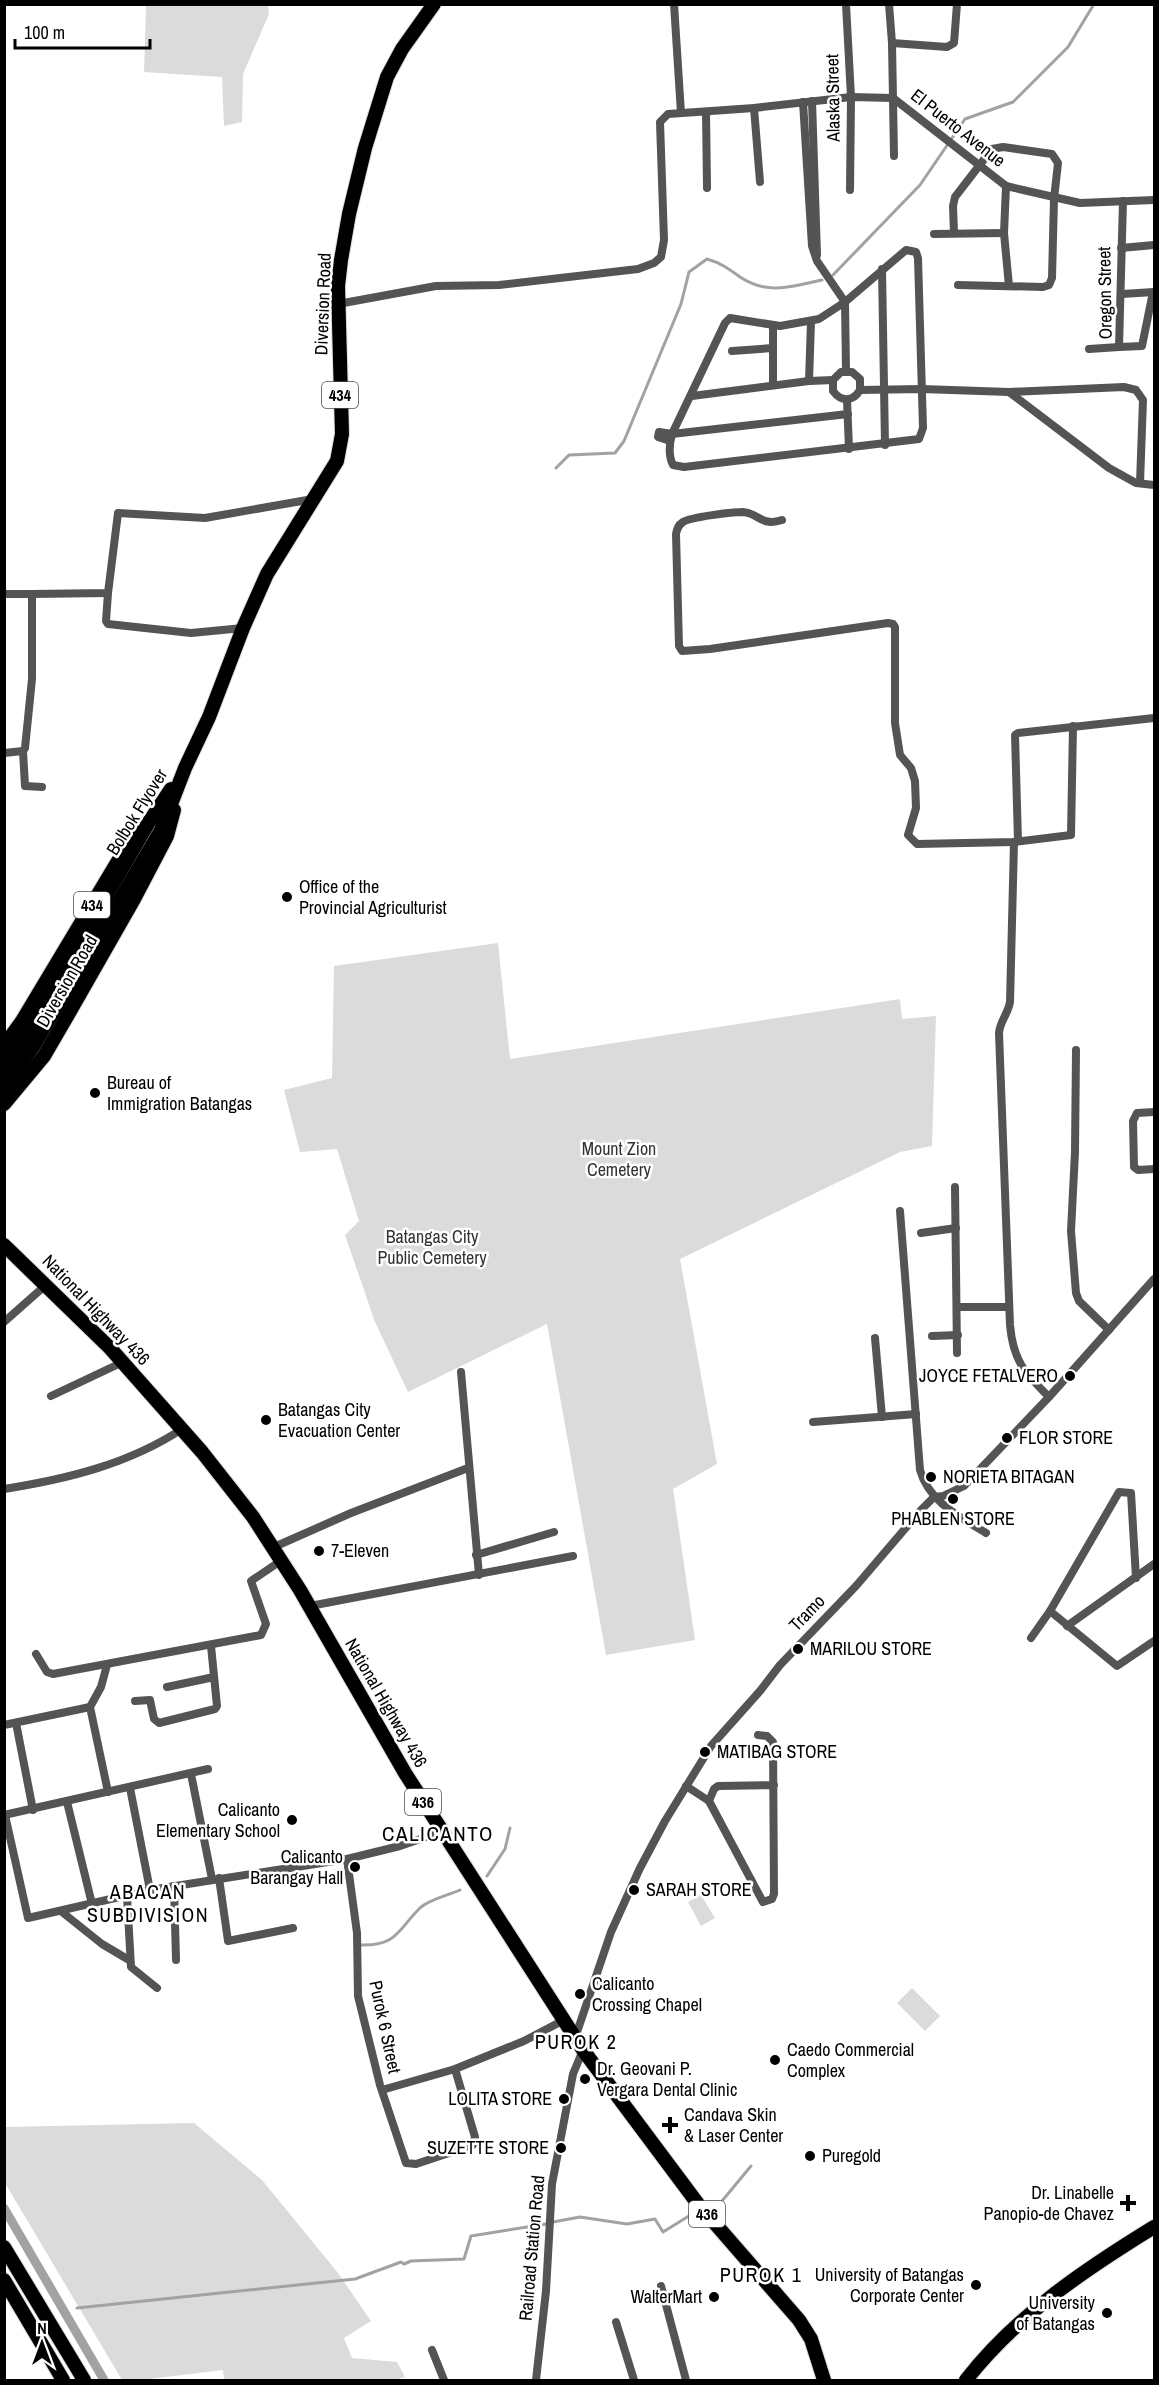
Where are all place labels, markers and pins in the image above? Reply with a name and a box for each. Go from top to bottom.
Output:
place label: Office of the Provincial Agriculturist [299,874,447,920]
marker: Office of the Provincial Agriculturist [280,890,294,904]
place label: Bureau of Immigration Batangas [107,1070,252,1116]
marker: Bureau of Immigration Batangas [88,1086,102,1100]
place label: JOYCE FETALVERO [919,1363,1058,1388]
marker: JOYCE FETALVERO [1063,1369,1077,1383]
place label: Batangas City Evacuation Center [278,1397,400,1443]
marker: Batangas City Evacuation Center [259,1413,273,1427]
place label: FLOR STORE [1019,1425,1113,1450]
marker: FLOR STORE [1000,1431,1014,1445]
place label: NORIETA BITAGAN [943,1464,1075,1489]
marker: NORIETA BITAGAN [924,1470,938,1484]
marker: PHABLEN STORE [946,1492,960,1506]
place label: PHABLEN STORE [891,1506,1015,1531]
place label: 7-Eleven [331,1538,389,1563]
marker: 7-Eleven [312,1544,326,1558]
place label: MARILOU STORE [810,1636,932,1661]
marker: MARILOU STORE [791,1642,805,1656]
place label: MATIBAG STORE [717,1739,837,1764]
marker: MATIBAG STORE [698,1745,712,1759]
place label: Calicanto Elementary School [156,1797,280,1843]
marker: Calicanto Elementary School [285,1813,299,1827]
place label: Calicanto Barangay Hall [250,1844,343,1890]
marker: Calicanto Barangay Hall [348,1860,362,1874]
place label: SARAH STORE [646,1877,752,1902]
marker: SARAH STORE [627,1883,641,1897]
place label: Calicanto Crossing Chapel [592,1971,702,2017]
marker: Calicanto Crossing Chapel [573,1987,587,2001]
place label: Caedo Commercial Complex [787,2037,914,2083]
marker: Caedo Commercial Complex [768,2053,782,2067]
place label: Dr. Geovani P. Vergara Dental Clinic [597,2056,737,2102]
marker: Dr. Geovani P. Vergara Dental Clinic [578,2072,592,2086]
place label: LOLITA STORE [448,2086,552,2111]
marker: LOLITA STORE [557,2092,571,2106]
place label: Candava Skin & Laser Center [684,2102,783,2148]
marker: Candava Skin & Laser Center [661,2116,679,2134]
place label: SUZETTE STORE [427,2135,549,2160]
marker: SUZETTE STORE [554,2141,568,2155]
place label: Puregold [822,2143,881,2168]
marker: Puregold [803,2149,817,2163]
place label: Dr. Linabelle Panopio-de Chavez [984,2180,1114,2226]
marker: Dr. Linabelle Panopio-de Chavez [1119,2194,1137,2212]
place label: University of Batangas Corporate Center [815,2262,964,2308]
marker: University of Batangas Corporate Center [969,2278,983,2292]
place label: WalterMart [630,2284,702,2309]
marker: WalterMart [707,2290,721,2304]
place label: University of Batangas [1016,2290,1096,2336]
marker: University of Batangas [1100,2306,1114,2320]

